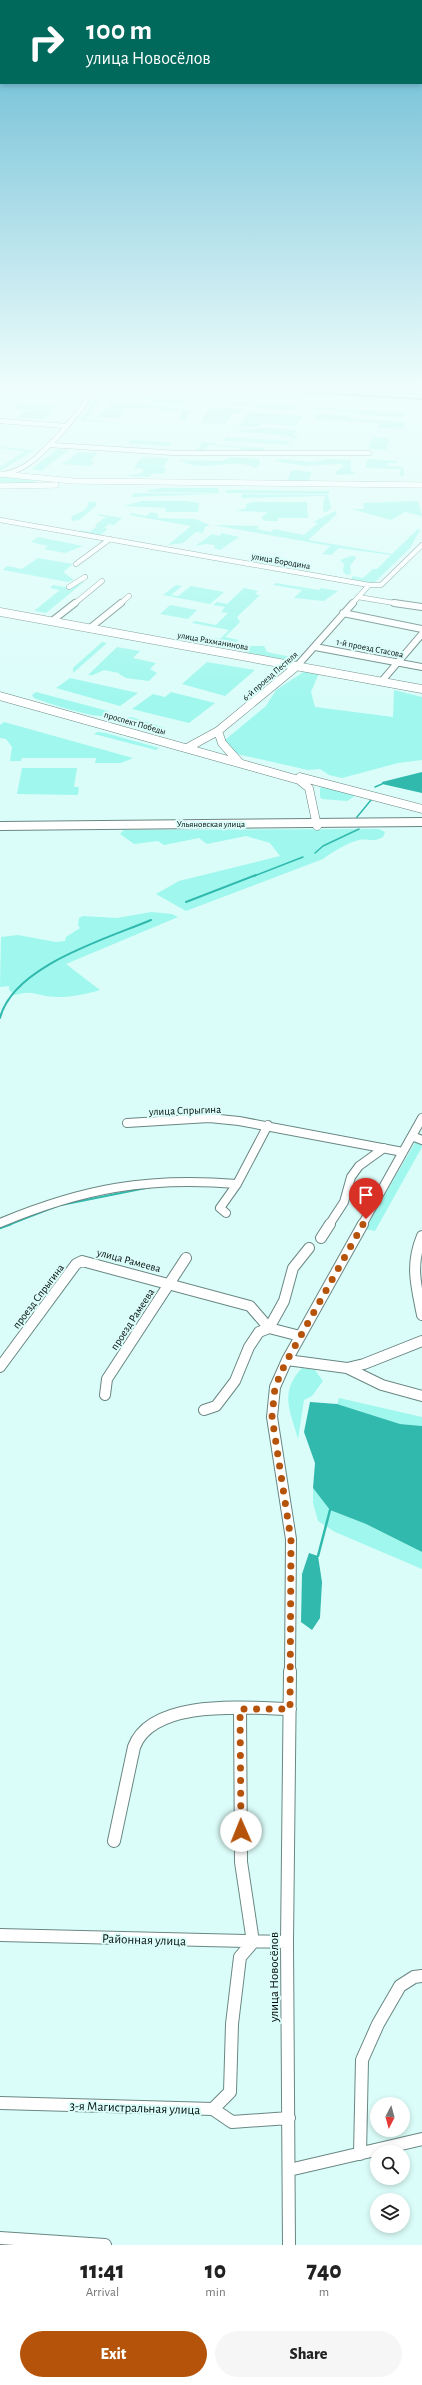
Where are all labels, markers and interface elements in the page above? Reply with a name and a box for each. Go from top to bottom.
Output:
icon: right [20,16,72,68]
text: 100 m [86,17,152,45]
text: улица Новосёлов [86,50,211,68]
street label: улица Бородина [250,552,311,571]
street label: улица Рахманинова [176,631,249,652]
street label: 1-й проезд Стасова [336,638,404,659]
street label: 6-й проезд Пестеля [241,650,300,703]
street label: проспект Победы [103,710,167,737]
street label: Ульяновская улица [177,820,245,829]
street label: улица Спрыгина [148,1104,221,1117]
pin [349,1178,383,1219]
icon: arrive [355,1184,377,1206]
street label: улица Рамеева [95,1246,162,1274]
street label: проезд Спрыгина [11,1262,66,1331]
street label: проезд Рамеева [108,1287,156,1352]
position arrow [220,1810,262,1852]
street label: улица Новосёлов [268,1932,281,2023]
street label: Районная улица [102,1933,186,1948]
north arrow [370,2097,410,2137]
map controls [370,2097,410,2233]
street label: 3-я Магистральная улица [69,2100,201,2117]
button: search [370,2145,410,2185]
button: layers [370,2193,410,2233]
text: 11:41 [80,2259,125,2283]
text: 10 [205,2259,226,2283]
text: 740 [306,2259,342,2283]
text: Arrival [86,2286,119,2299]
text: min [205,2286,226,2299]
text: m [319,2286,329,2299]
button: Exit [20,2331,207,2377]
button: Share [215,2331,402,2377]

